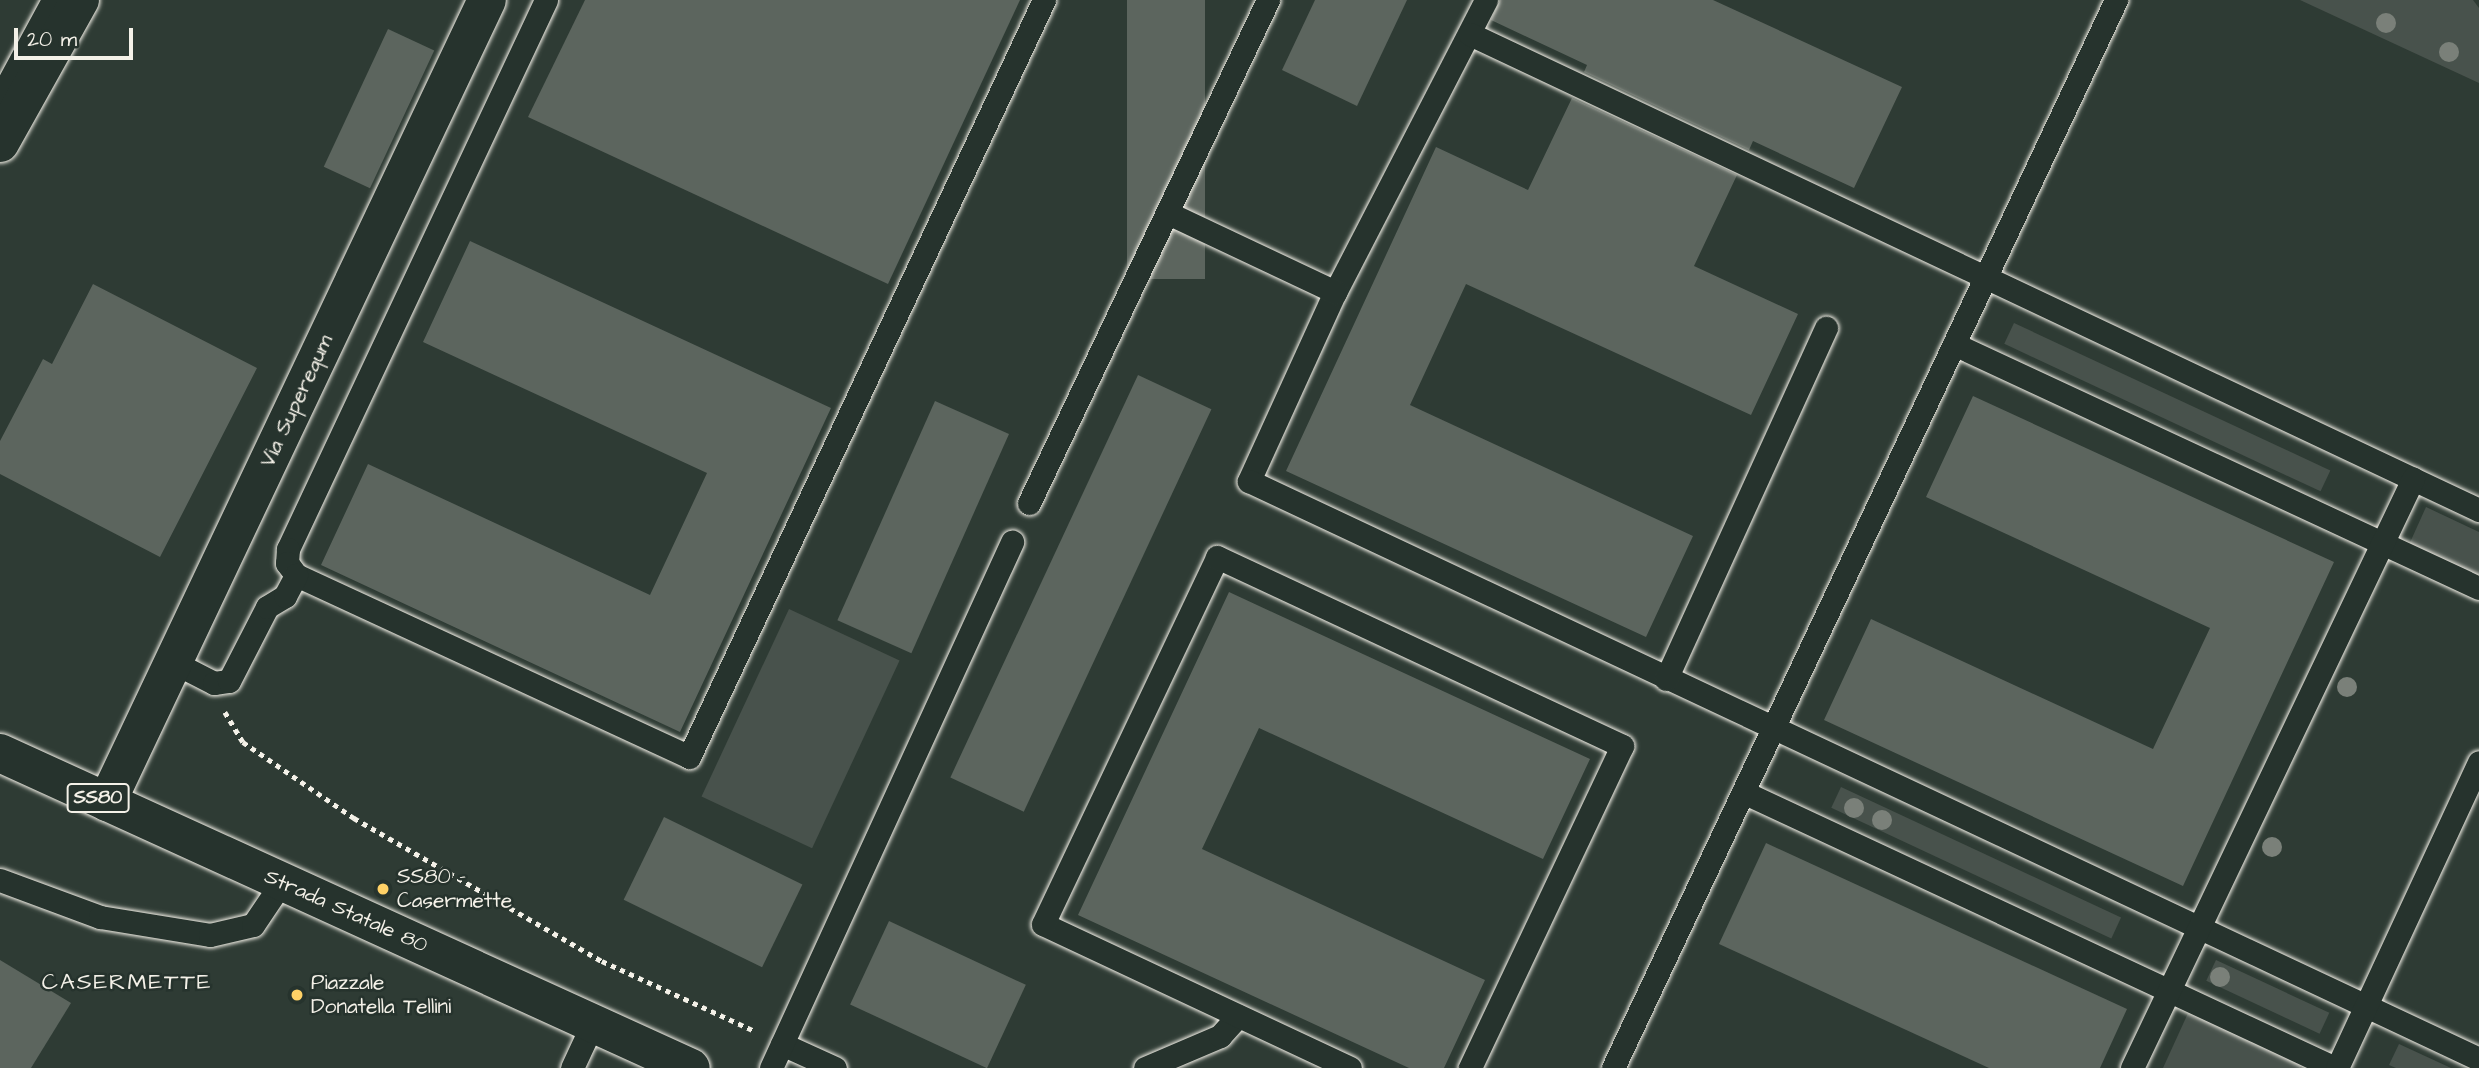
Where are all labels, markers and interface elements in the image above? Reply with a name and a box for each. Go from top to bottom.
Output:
scale bar [18,14,136,58]
text: 20 m [27,25,77,54]
street label: Via Superequm [255,331,339,471]
road number: SS80 [66,782,130,814]
street label: Strada Statale 80 [261,864,431,958]
place label: SS80 - Casermette [397,864,512,914]
marker: SS80 - Casermette [375,881,391,897]
district label: CASERMETTE [43,968,211,996]
place label: Piazzale Donatella Tellini [311,970,451,1020]
marker: Piazzale Donatella Tellini [289,987,305,1003]

